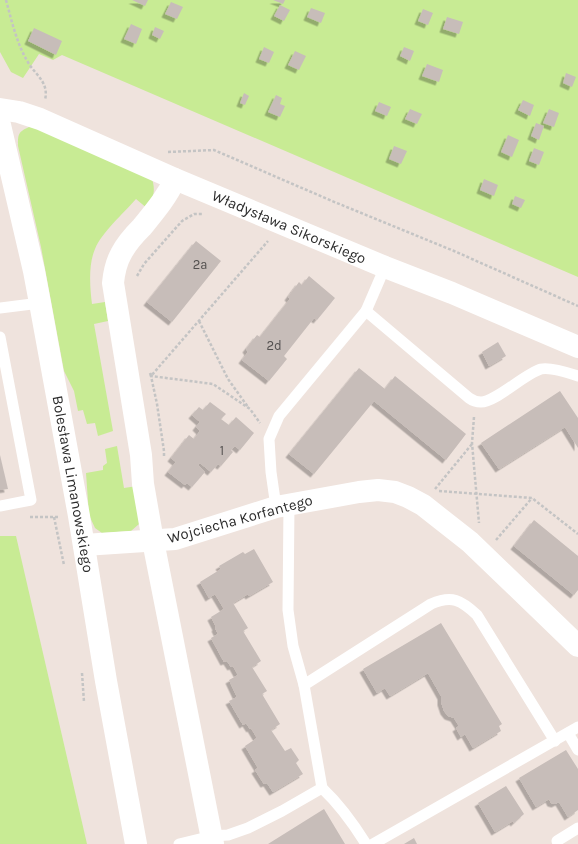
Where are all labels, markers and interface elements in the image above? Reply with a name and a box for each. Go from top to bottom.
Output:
street label: Władysława Sikorskiego [209,186,369,268]
house number: 2a [193,257,207,272]
house number: 2d [266,338,282,353]
street label: Bolesława Limanowskiego [49,394,97,574]
house number: 1 [220,443,224,458]
street label: Wojciecha Korfantego [165,491,315,547]

